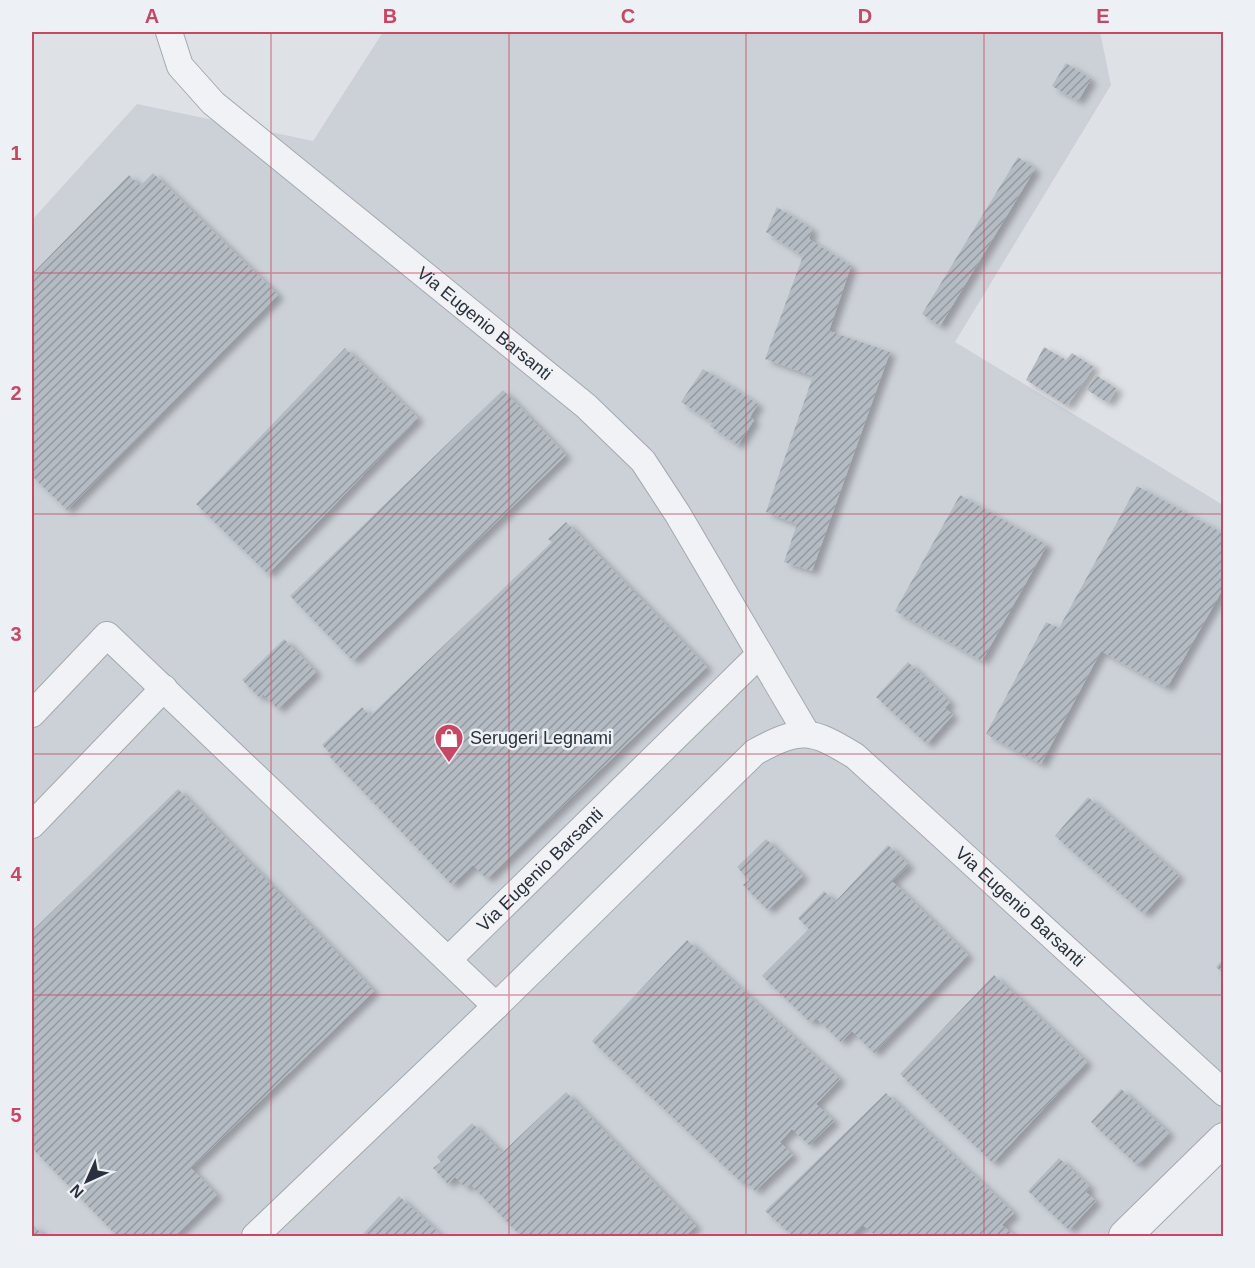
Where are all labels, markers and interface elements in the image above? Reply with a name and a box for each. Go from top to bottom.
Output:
text: A [145,5,159,27]
text: B [383,5,397,27]
text: C [621,5,635,27]
text: D [858,5,872,27]
text: E [1096,5,1110,27]
text: 1 [10,142,22,164]
street label: Via Eugenio Barsanti [413,263,556,384]
text: 2 [10,382,22,404]
text: 3 [10,623,22,645]
shop icon: Serugeri Legnami [433,722,465,764]
place label: Serugeri Legnami [470,728,612,748]
street label: Via Eugenio Barsanti [473,804,607,936]
street label: Via Eugenio Barsanti [951,843,1089,971]
text: 4 [10,863,22,885]
text: 5 [10,1104,22,1126]
north arrow [57,1151,117,1211]
text: N [67,1181,87,1201]

